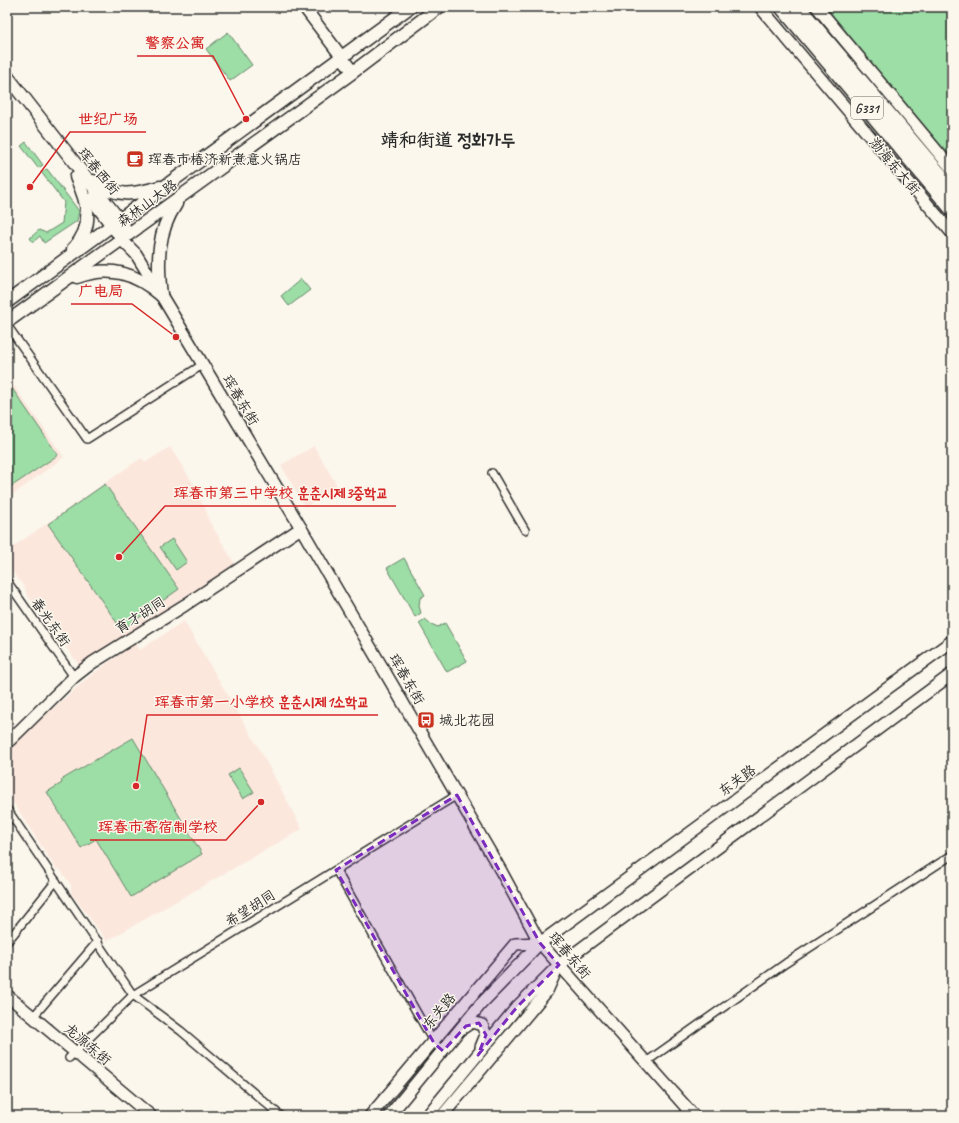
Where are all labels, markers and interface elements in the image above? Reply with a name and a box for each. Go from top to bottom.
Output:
callout: 警察公寓 [137,29,213,56]
text: 警察公寓 [145,34,205,53]
road number: G331 [851,97,883,119]
callout: 世纪广场 [70,105,146,132]
text: 世纪广场 [78,110,138,129]
district label: 靖和街道 정화가두 [381,129,515,151]
street label: 渤海东大街 [866,134,924,199]
street label: 珲春西街 [74,144,123,198]
cafe icon: 珲春市椿济新煮意火锅店 [125,149,145,169]
place label: 珲春市椿济新煮意火锅店 [148,151,302,168]
street label: 森林山大路 [114,176,181,231]
callout: 广电局 [71,277,132,304]
text: 广电局 [78,282,124,301]
street label: 珲春东街 [219,372,262,429]
callout: 珲春市第三中学校 훈춘시제3중학교 [165,479,396,506]
text: 珲春市第三中学校 훈춘시제3중학교 [174,484,388,503]
street label: 育才胡同 [112,593,169,637]
street label: 春光东街 [28,594,74,650]
street label: 珲春东街 [385,651,428,708]
callout: 珲春市第一小学校 훈춘시제1소학교 [147,688,378,715]
text: 珲春市第一小学校 훈춘시제1소학교 [155,693,369,712]
bus stop icon: 城北花园 [416,710,436,730]
place label: 城北花园 [439,712,495,729]
street label: 东关路 [715,761,759,800]
callout: 珲春市寄宿制学校 [90,813,226,840]
text: 珲春市寄宿制学校 [98,818,218,837]
street label: 希望胡同 [222,886,279,930]
street label: 珲春东街 [545,928,594,982]
street label: 东关路 [419,990,459,1033]
street label: 龙源东街 [61,1020,115,1069]

